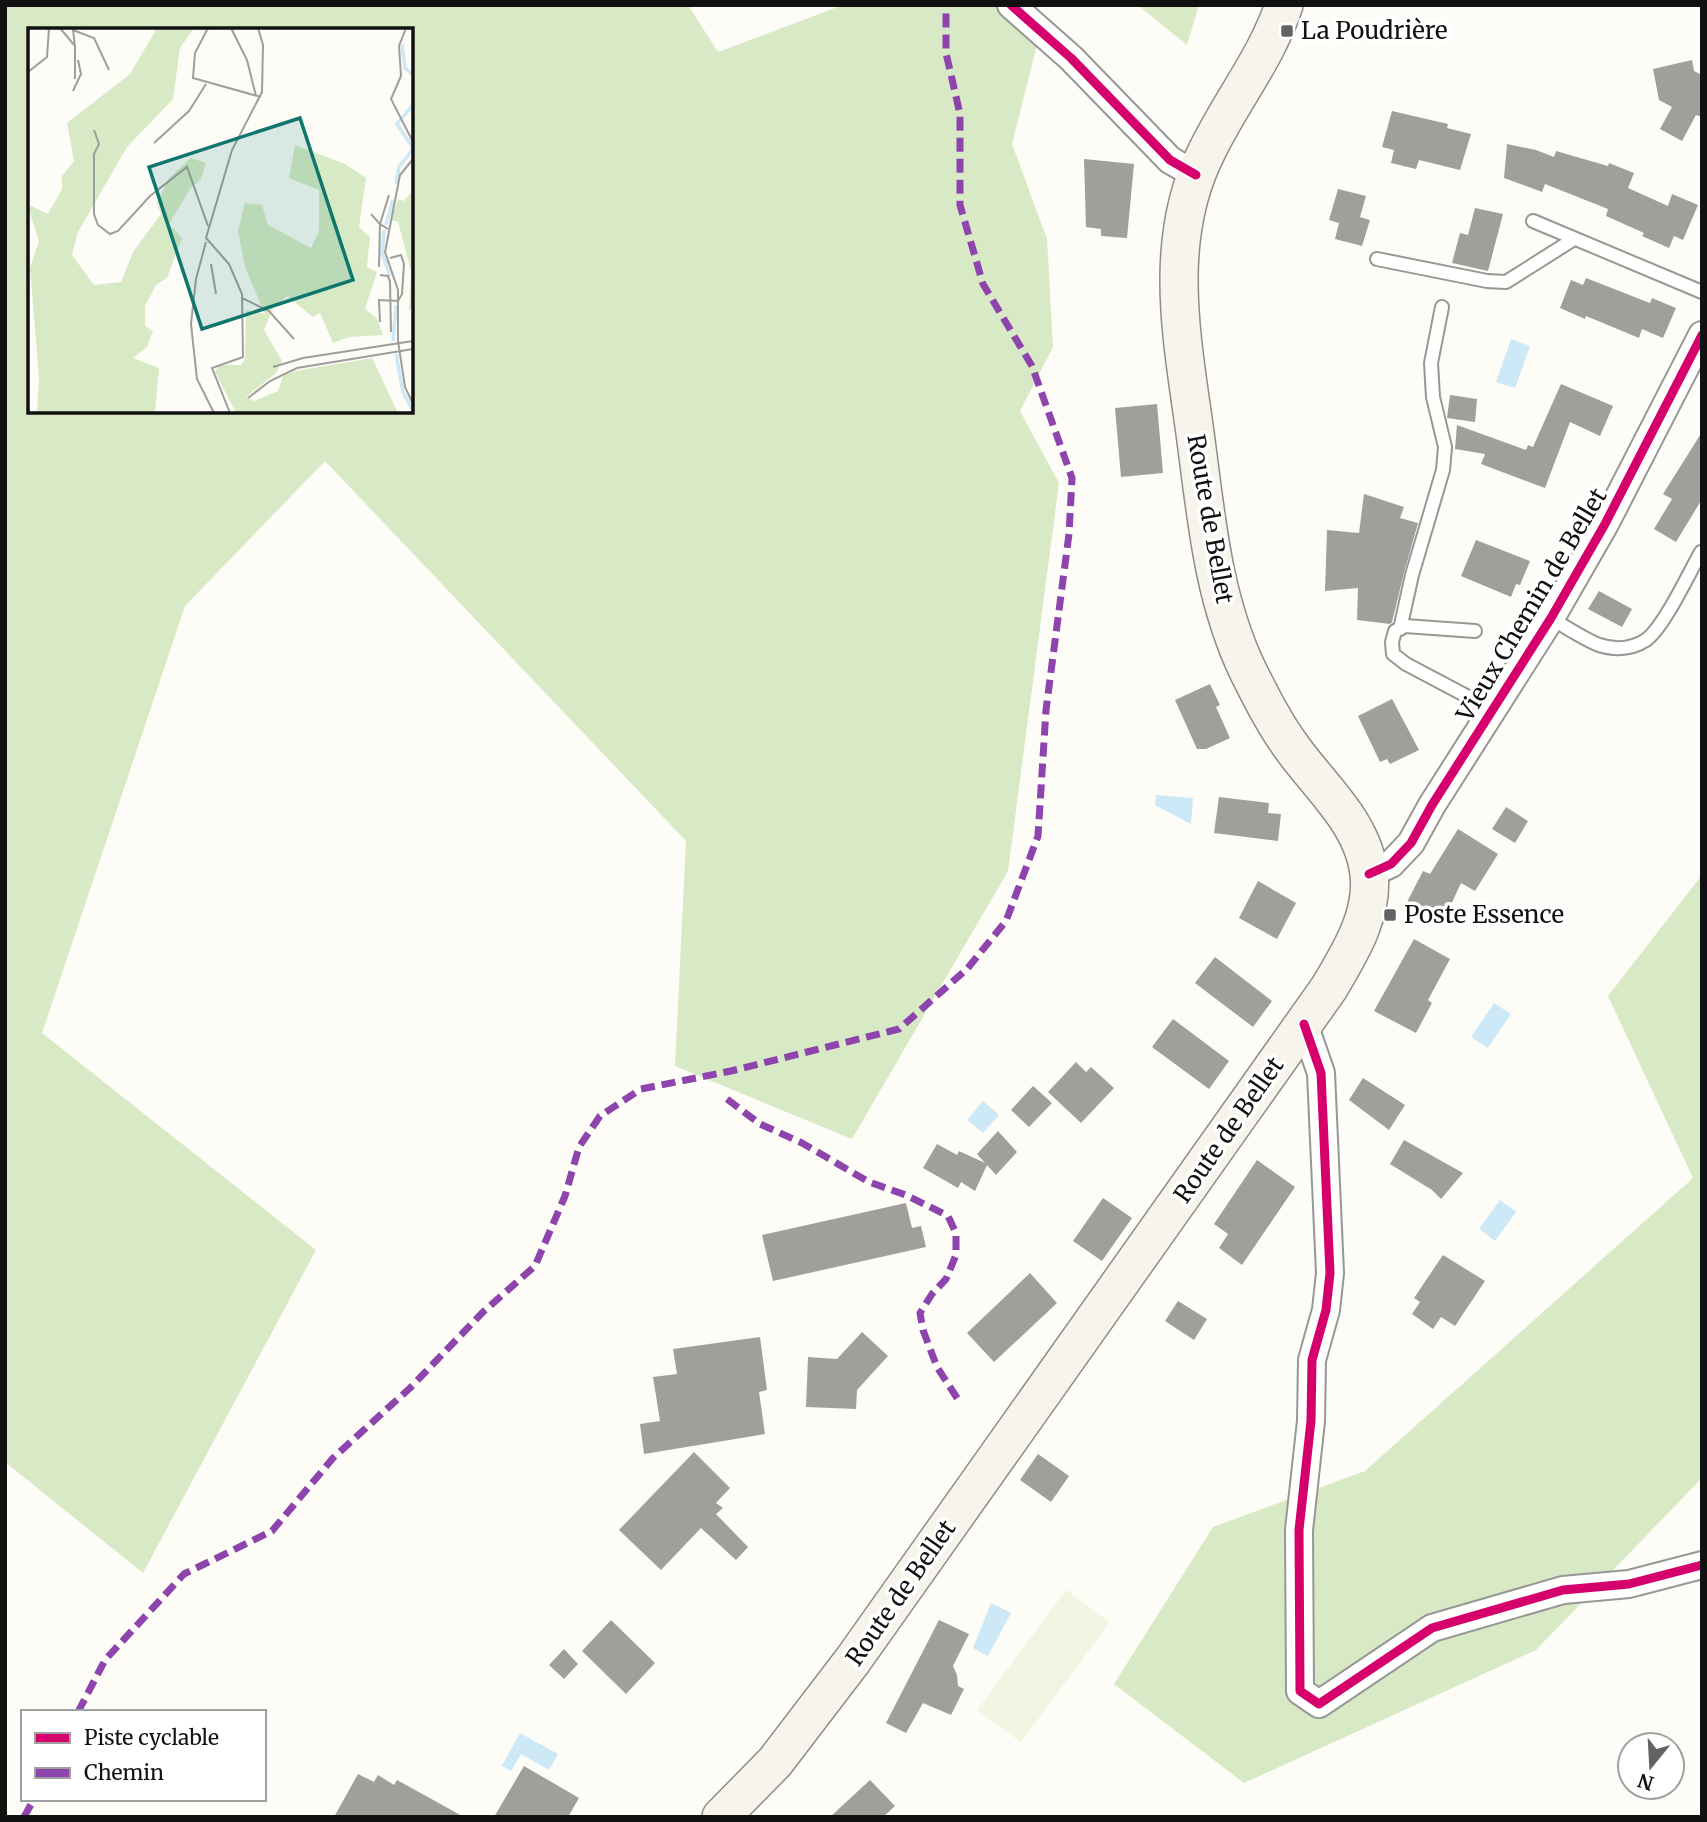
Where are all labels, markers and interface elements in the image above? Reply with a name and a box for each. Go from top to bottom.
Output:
place label: La Poudrière [1301,15,1447,46]
marker: La Poudrière [1279,23,1295,39]
inset map [28,28,413,413]
street label: Route de Bellet [1180,432,1241,607]
street label: Vieux Chemin de Bellet [1449,482,1614,728]
place label: Poste Essence [1404,899,1564,930]
marker: Poste Essence [1382,907,1398,923]
street label: Route de Bellet [1167,1050,1291,1209]
street label: Route de Bellet [839,1513,963,1672]
legend [21,1710,266,1801]
text: Piste cyclable [84,1724,219,1751]
north arrow [1616,1731,1686,1801]
text: Chemin [84,1759,164,1786]
text: N [1635,1768,1657,1796]

